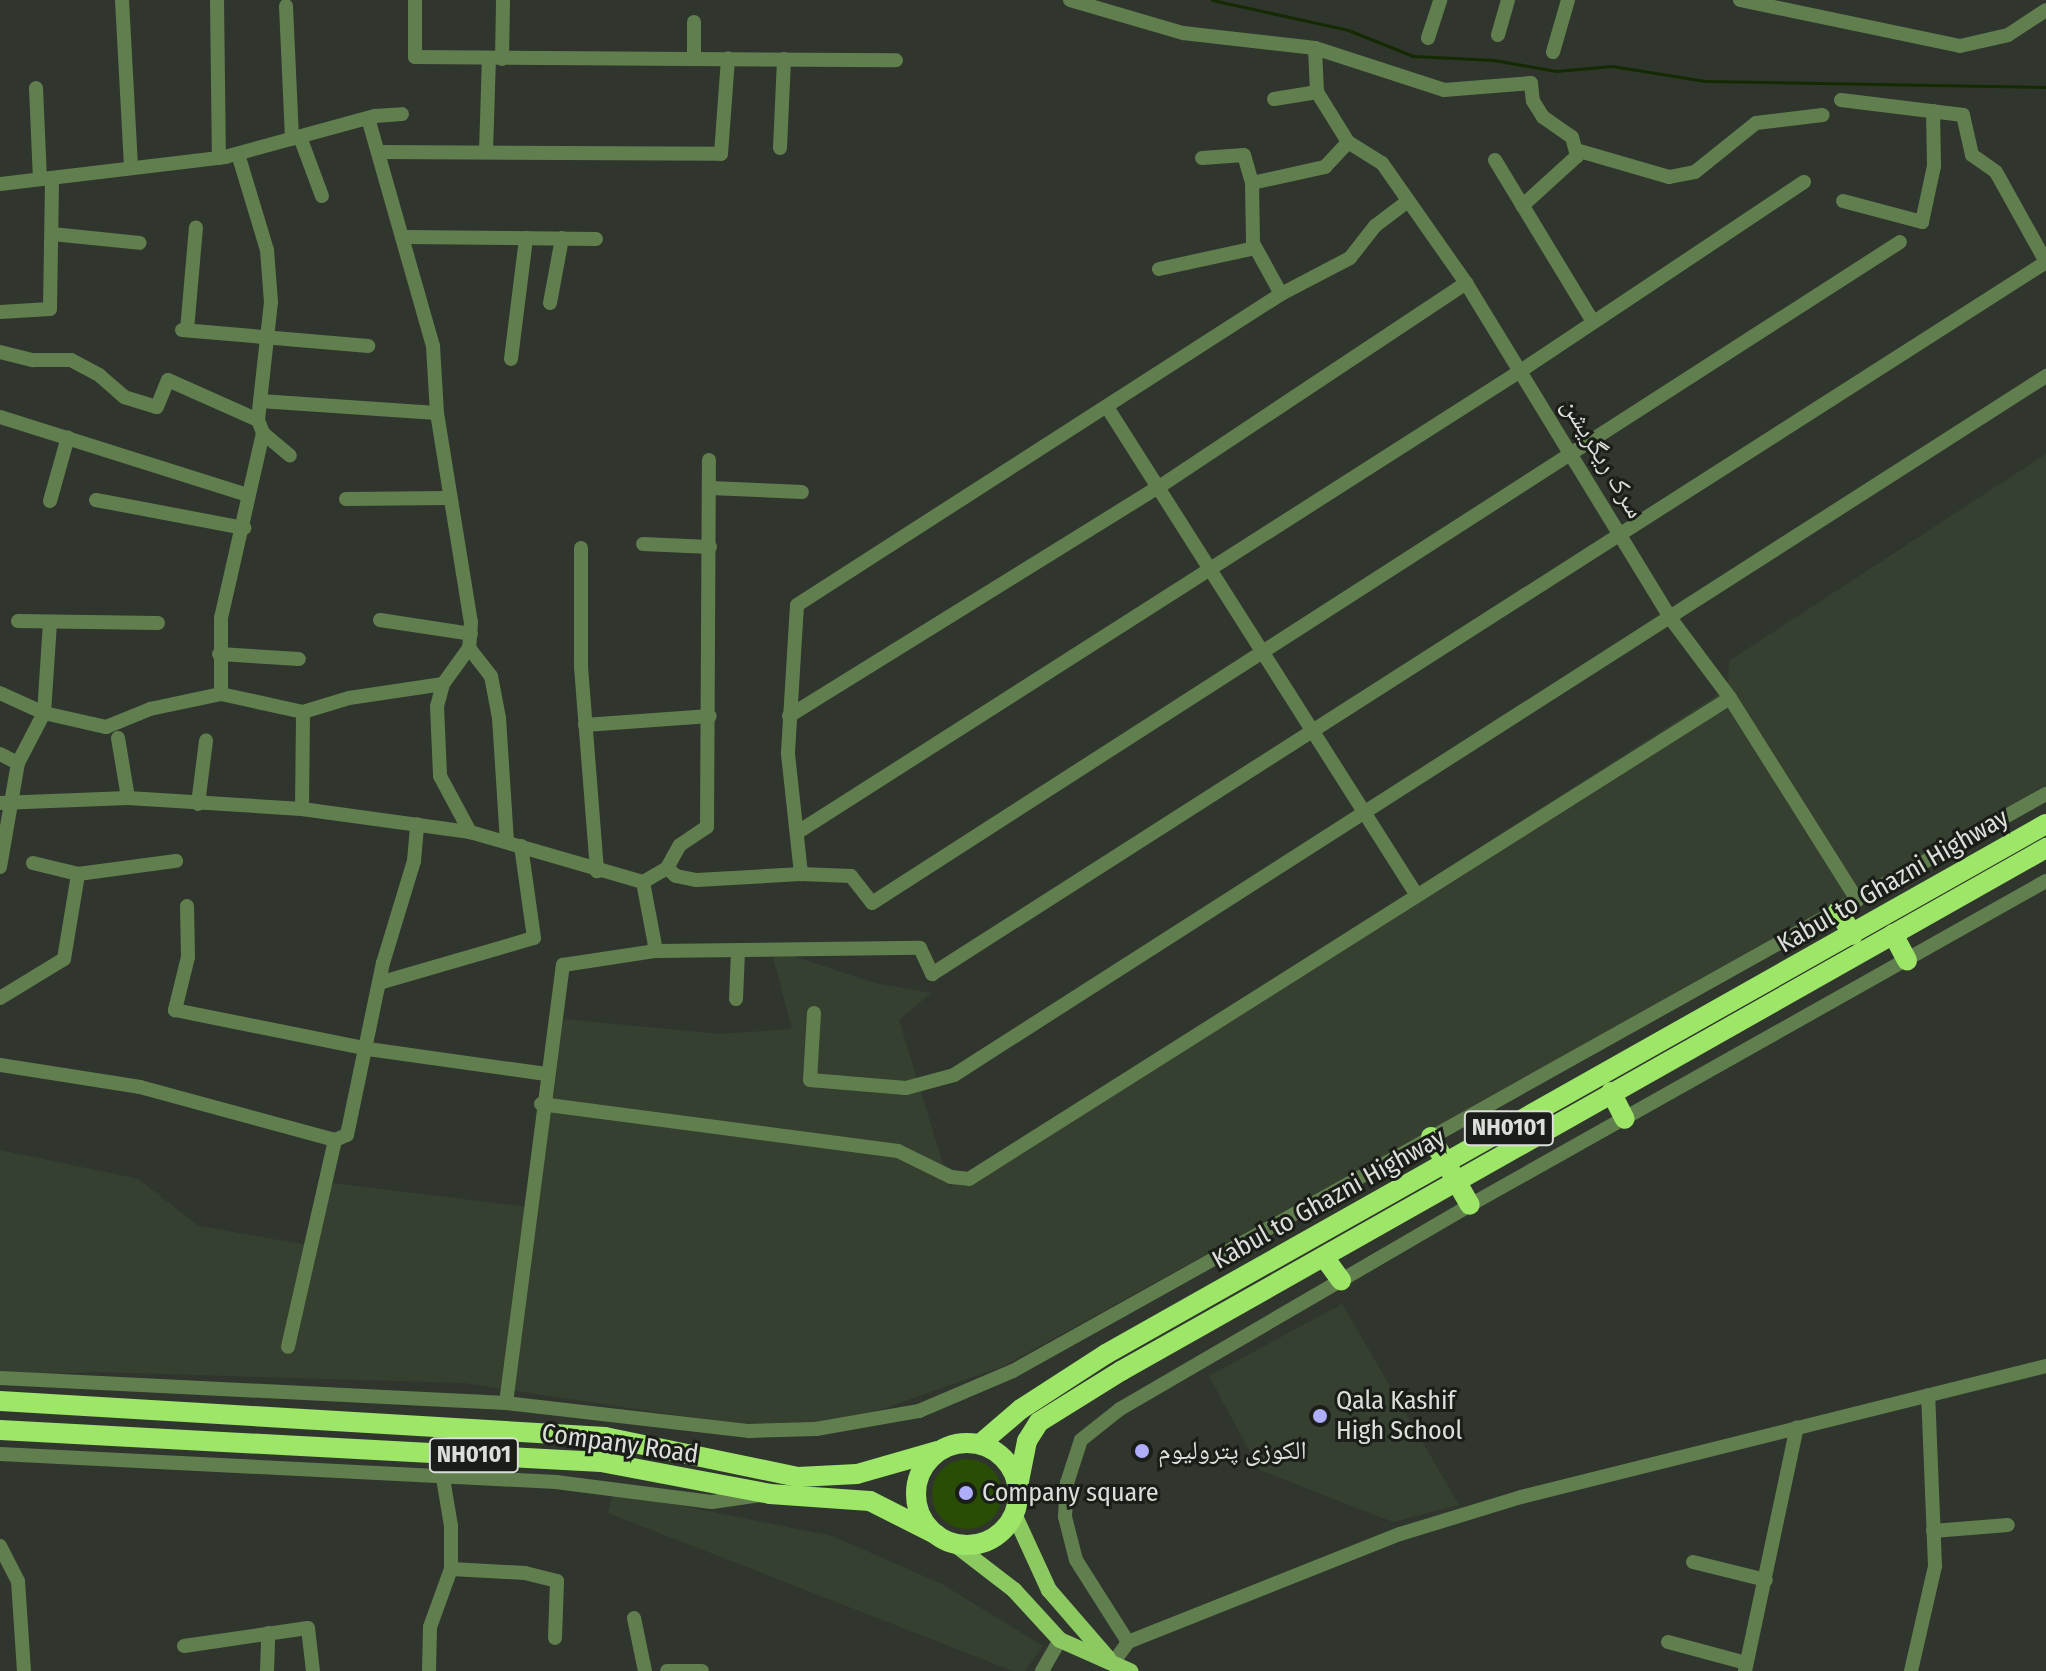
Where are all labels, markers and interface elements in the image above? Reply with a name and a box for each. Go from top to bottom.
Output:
street label: سرک ریگریشن [1555,392,1651,524]
street label: Kabul to Ghazni Highway [1772,802,2014,960]
road number: NH0101 [1463,1108,1555,1148]
street label: Kabul to Ghazni Highway [1207,1122,1451,1276]
place label: Qala Kashif High School [1336,1385,1462,1446]
marker: Qala Kashif High School [1311,1407,1329,1425]
street label: Company Road [540,1418,700,1470]
road number: NH0101 [428,1435,520,1475]
place label: الکوزی پترولیوم [1158,1435,1307,1467]
marker: الکوزی پترولیوم [1133,1442,1151,1460]
place label: Company square [982,1477,1158,1509]
marker: Company square [957,1484,975,1502]

